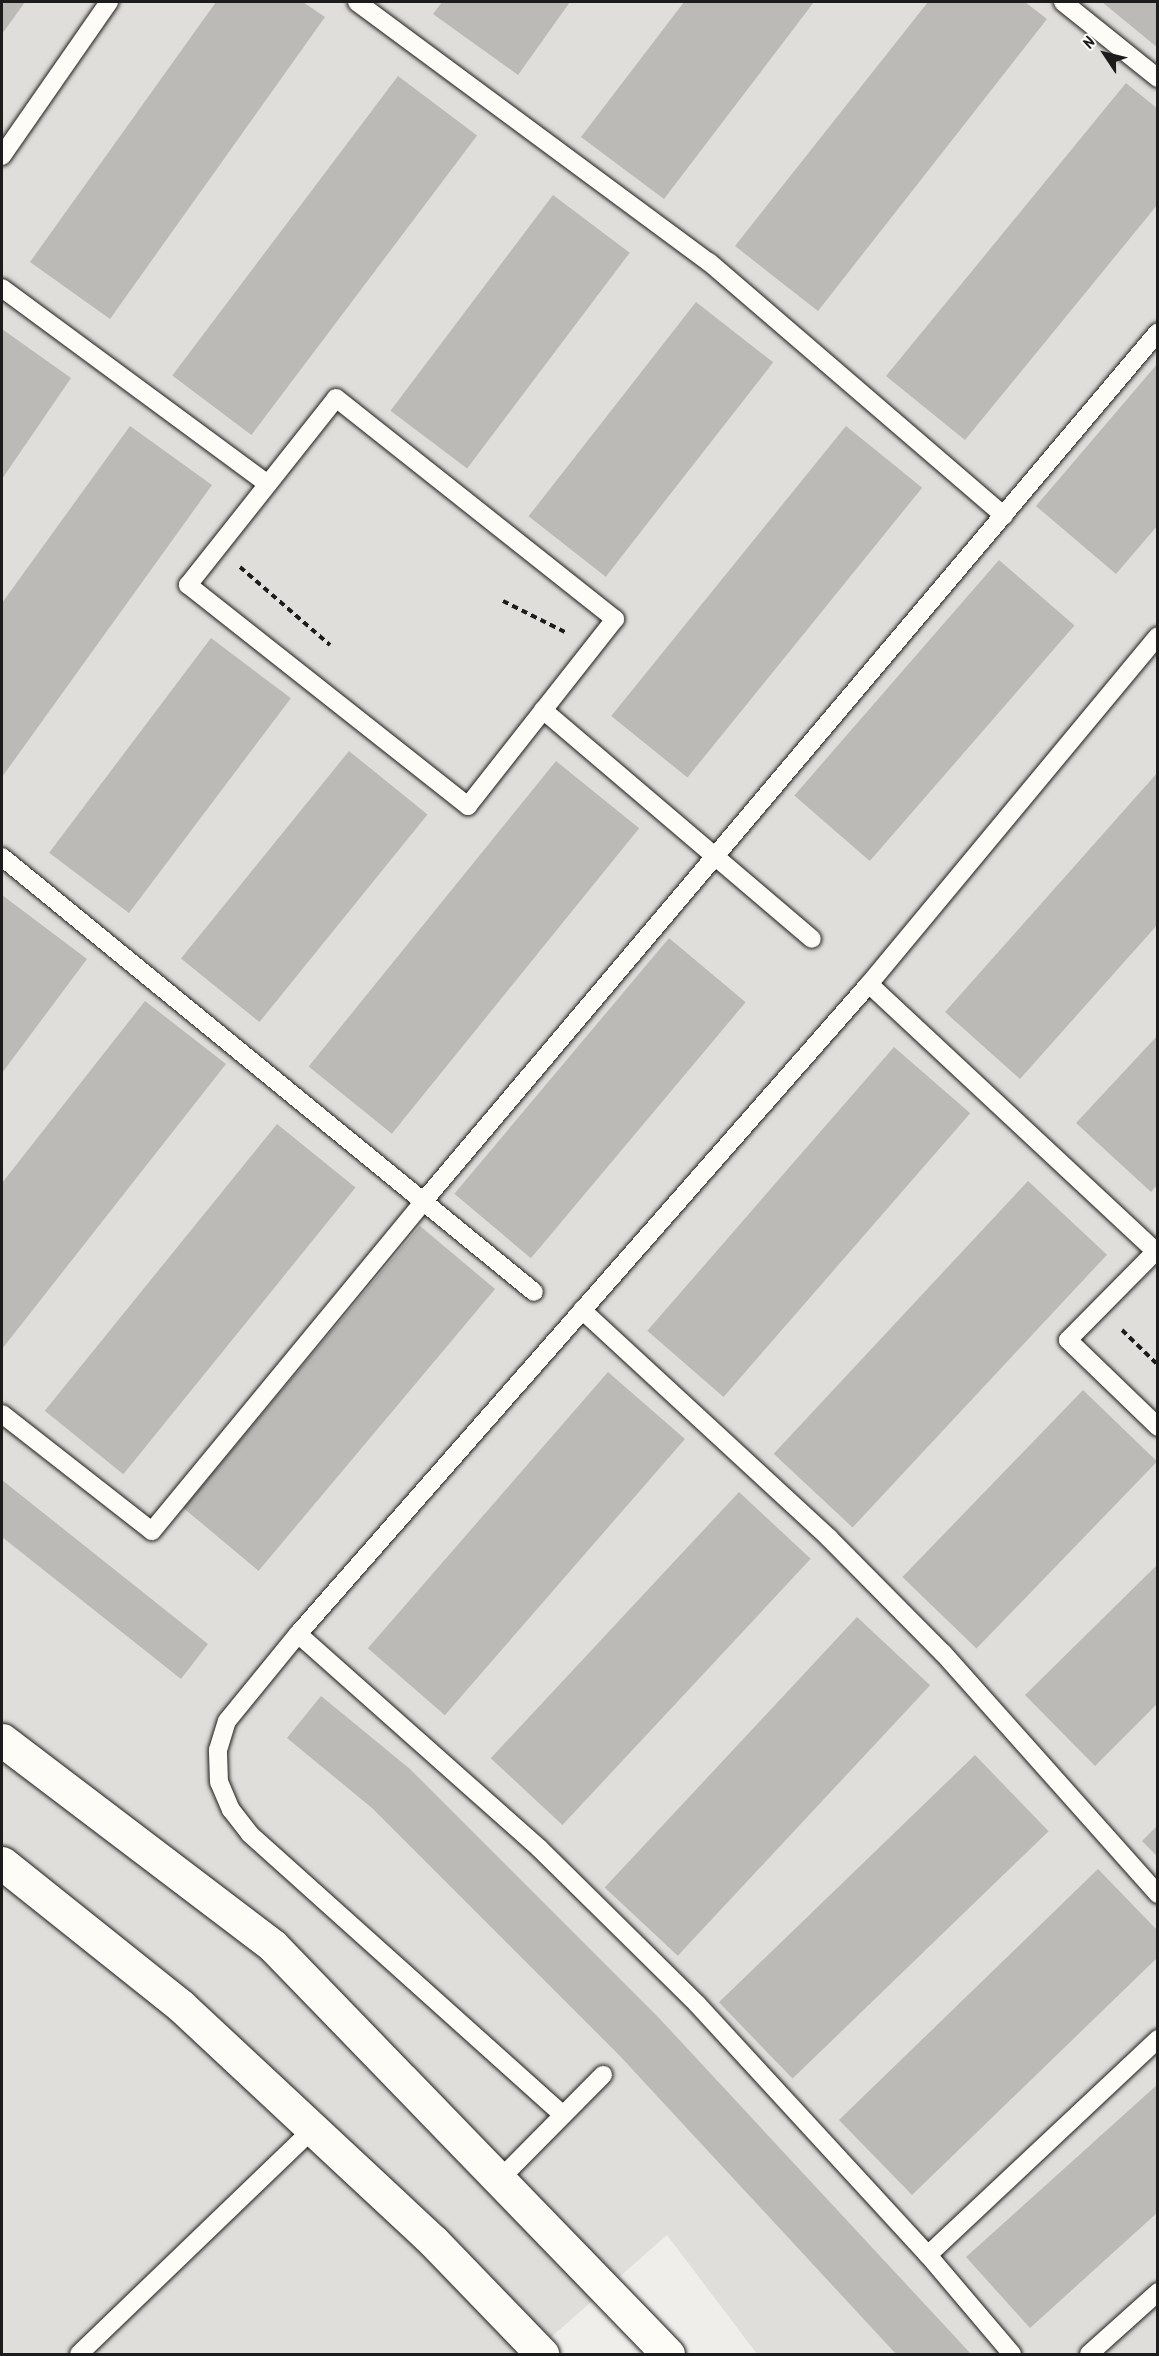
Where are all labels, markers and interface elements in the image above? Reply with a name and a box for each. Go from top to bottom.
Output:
north arrow [1075,24,1135,84]
text: N [1077,32,1103,55]

